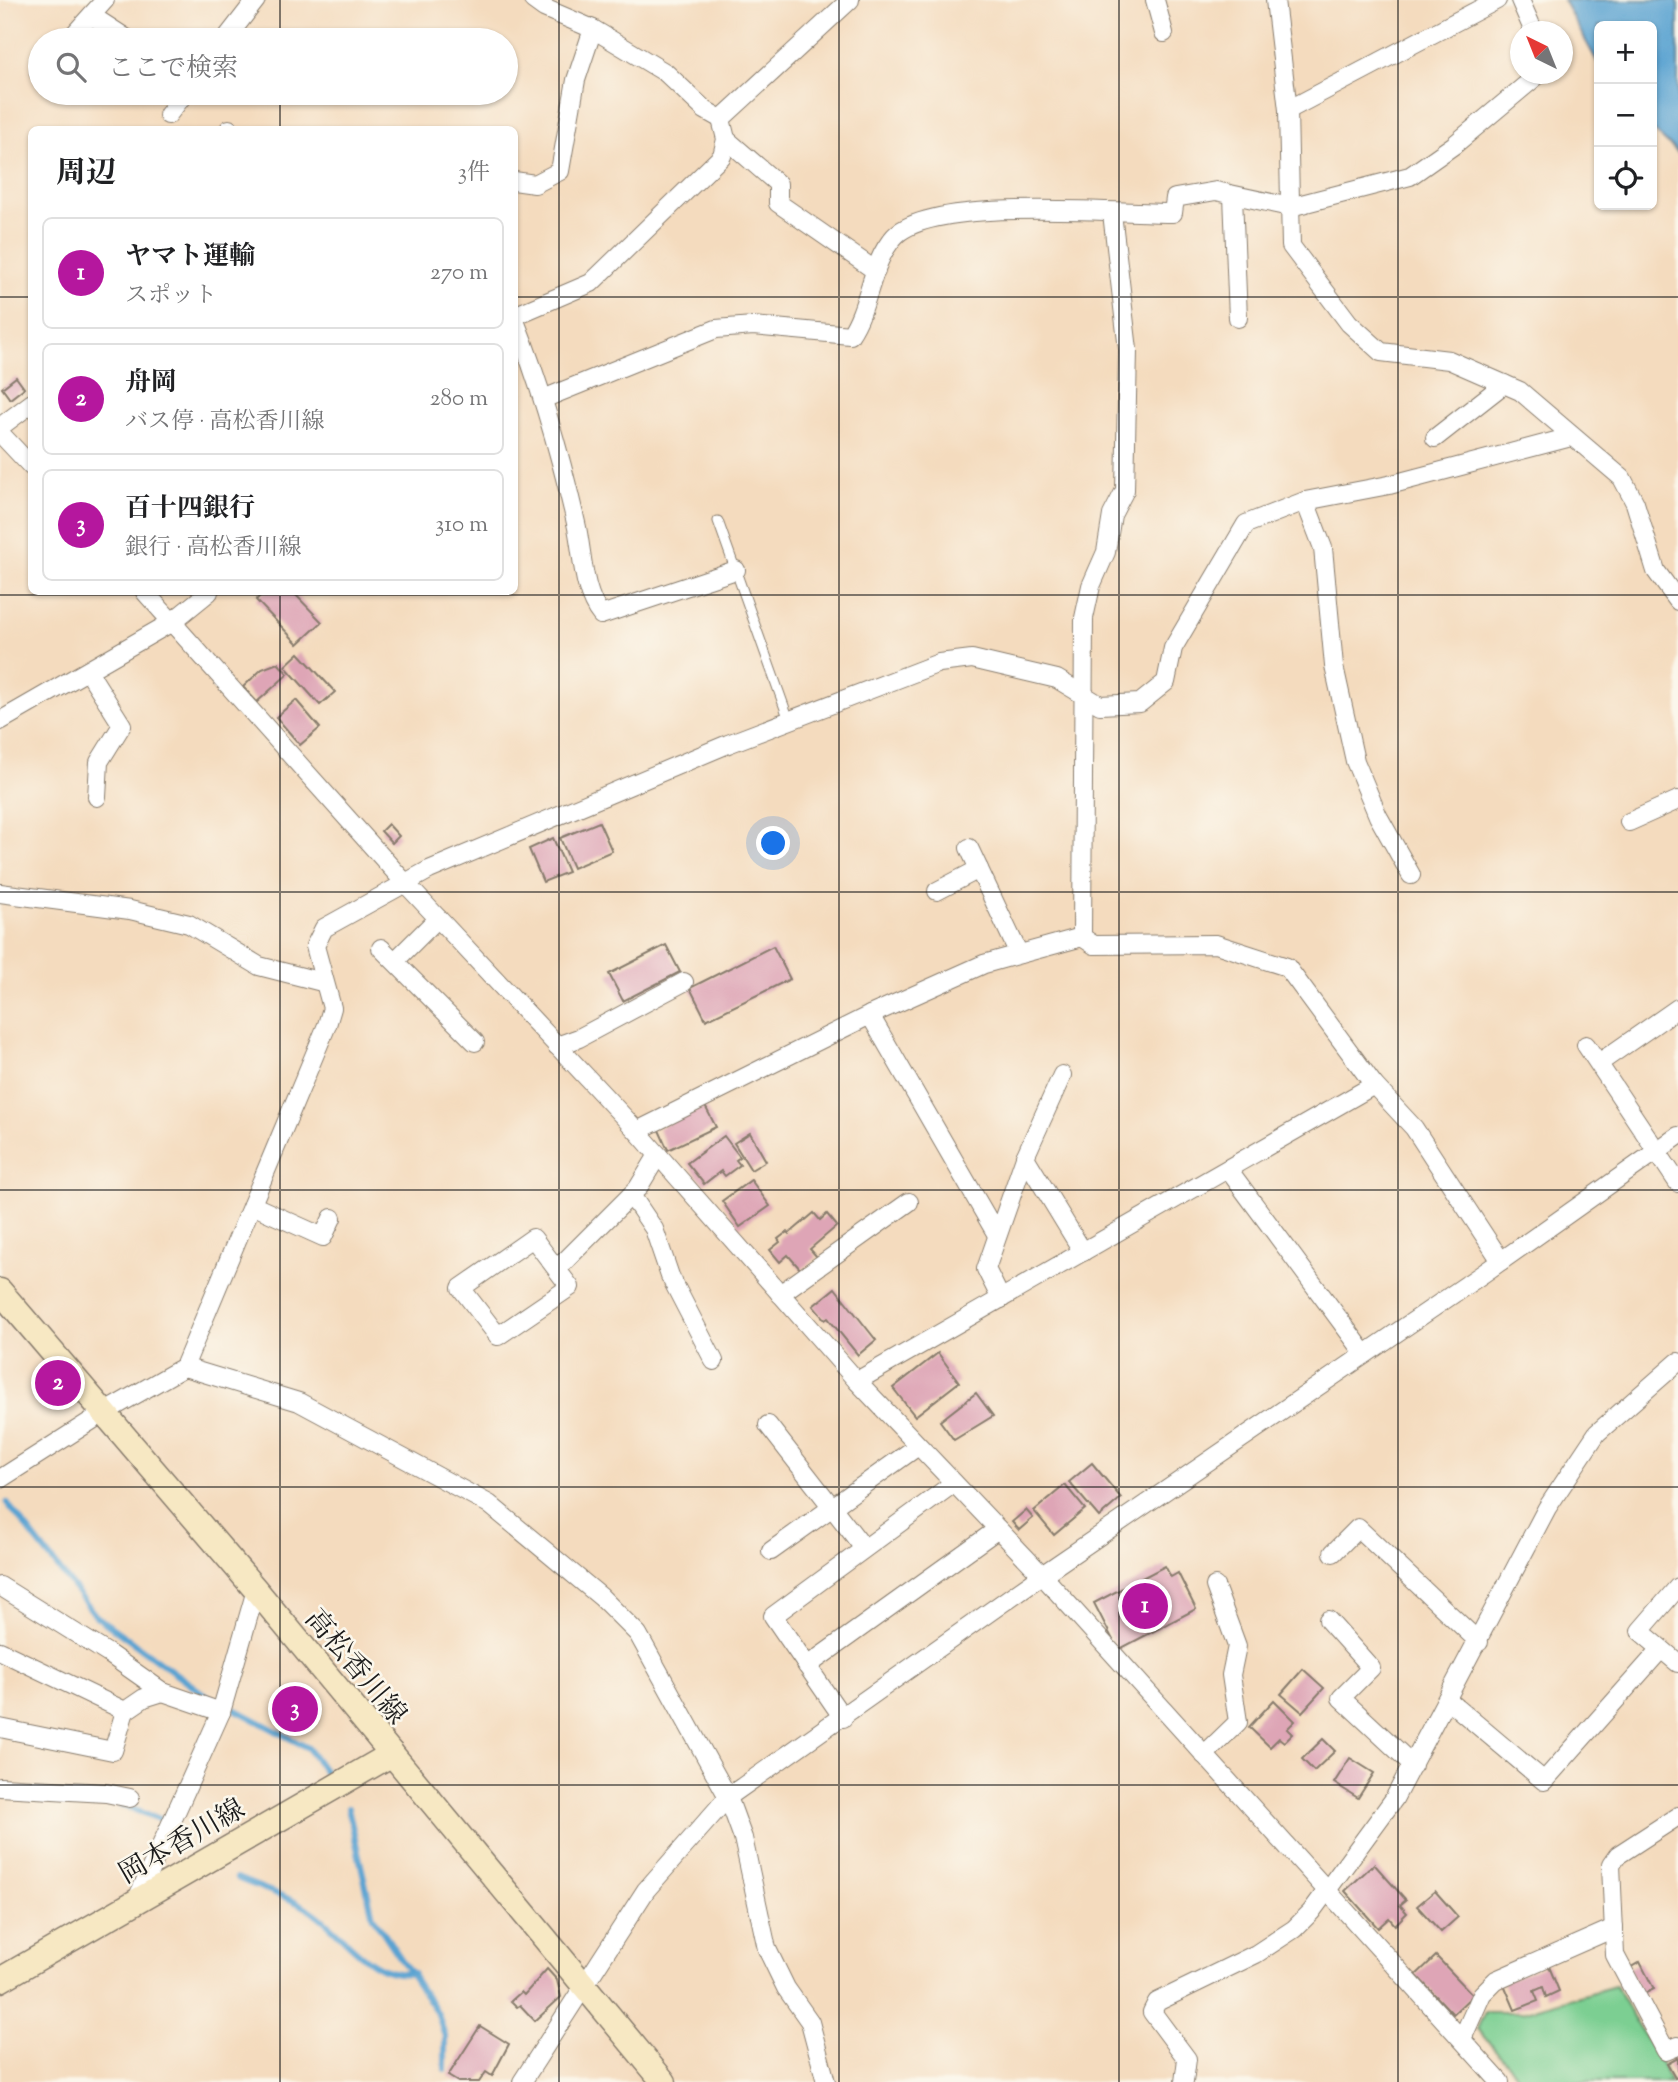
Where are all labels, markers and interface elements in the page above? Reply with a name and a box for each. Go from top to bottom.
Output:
north arrow [1510,21,1573,84]
map controls [1594,21,1657,210]
button: + [1594,21,1657,84]
search box [28,28,518,105]
icon: search [52,48,90,86]
text: ここで検索 [108,51,238,88]
button: − [1594,84,1657,147]
button: locate [1594,147,1657,210]
text: 周辺 [56,153,116,196]
text: 3件 [458,157,490,190]
text: ヤマト運輸 [125,239,255,276]
text: 1 [77,257,85,290]
text: 270 m [430,257,488,290]
text: スポット [125,280,217,313]
text: 舟岡 [125,365,177,402]
text: 2 [76,383,86,416]
text: 280 m [430,383,488,416]
text: バス停 · 高松香川線 [125,406,325,439]
text: 百十四銀行 [125,491,255,528]
text: 3 [76,509,86,542]
text: 310 m [435,509,488,542]
text: 銀行 · 高松香川線 [125,532,302,565]
your location [756,826,790,860]
pin: 2 [35,1357,81,1409]
pin: 1 [1122,1580,1168,1632]
street label: 高松香川線 [294,1601,415,1734]
pin: 3 [272,1683,318,1735]
street label: 岡本香川線 [112,1790,253,1895]

